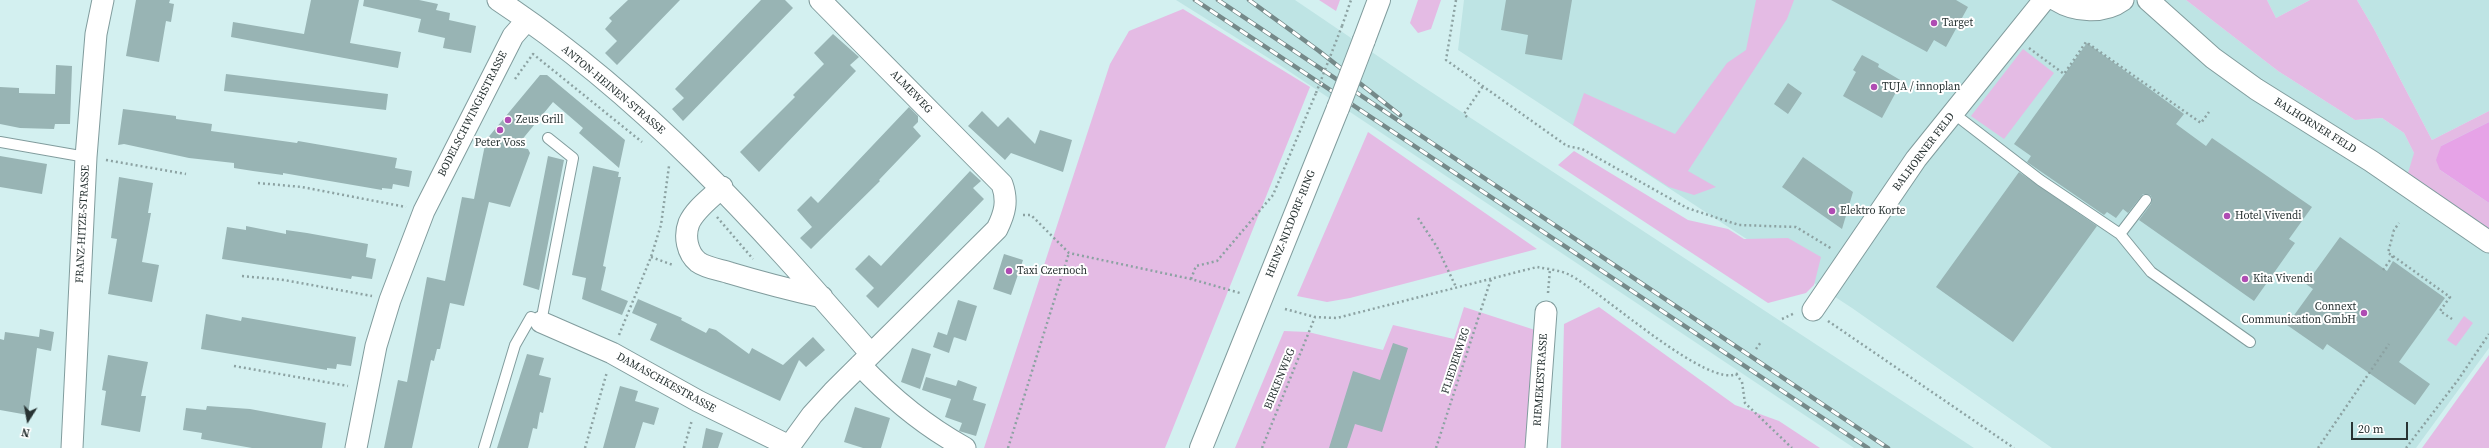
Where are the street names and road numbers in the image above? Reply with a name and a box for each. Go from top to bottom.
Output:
street label: ANTON-HEINEN-STRASSE [559,43,667,137]
street label: BODELSCHWINGHSTRASSE [436,49,510,179]
street label: ALMEWEG [887,68,935,116]
street label: BALHORNER FELD [2271,95,2359,157]
street label: BALHORNER FELD [1890,110,1958,194]
street label: FRANZ-HITZE-STRASSE [73,165,93,283]
street label: HEINZ-NIXDORF-RING [1263,168,1319,280]
street label: FLIEDERWEG [1439,326,1473,396]
street label: RIEMEKESTRASSE [1531,333,1551,427]
street label: BIRKENWEG [1262,347,1298,411]
street label: DAMASCHKESTRASSE [614,350,718,416]

